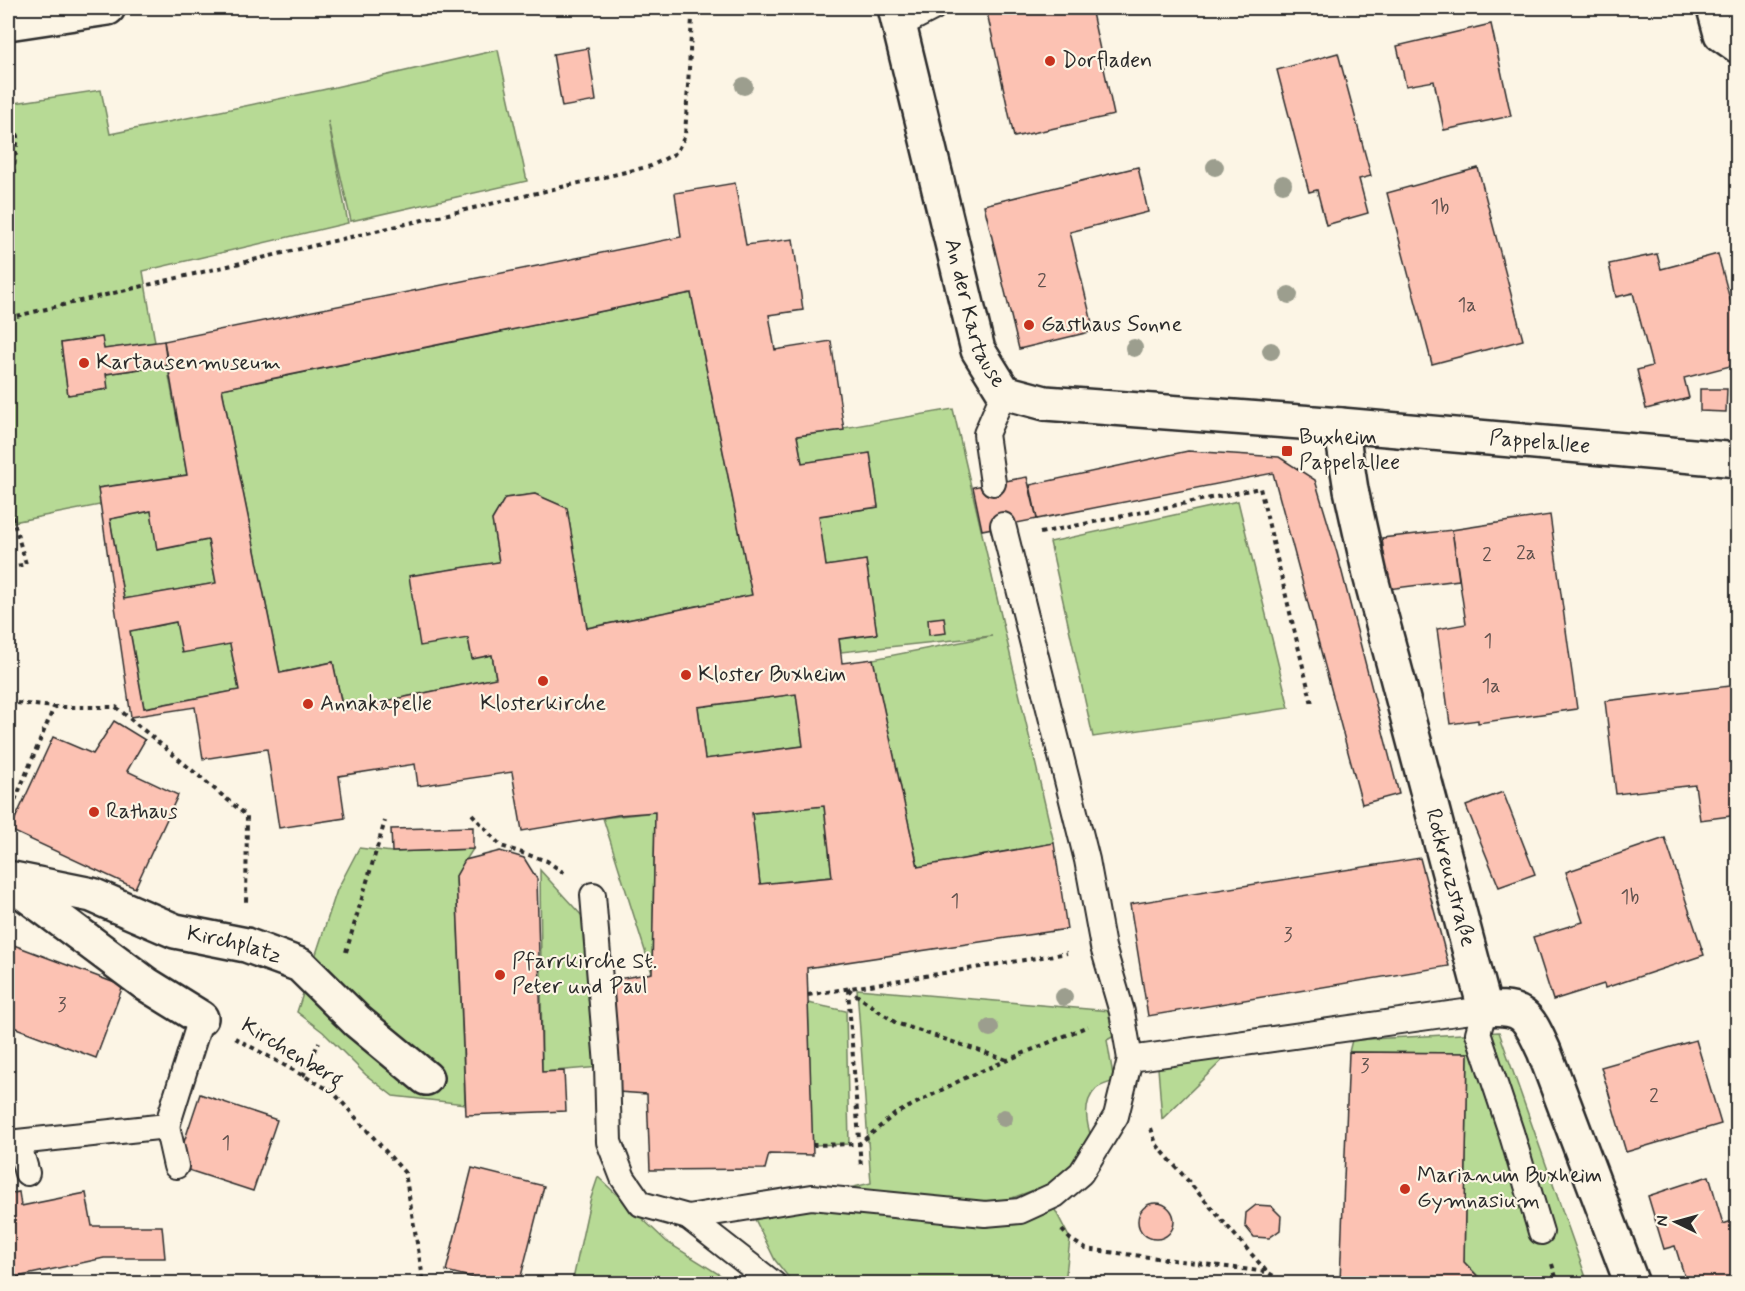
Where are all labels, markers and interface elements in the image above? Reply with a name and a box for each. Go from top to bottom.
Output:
place label: Dorfladen [1062,47,1152,75]
marker: Dorfladen [1043,54,1057,68]
house number: 1b [1431,194,1450,221]
street label: An der Kartause [937,236,1012,393]
house number: 2 [1037,268,1047,295]
house number: 1a [1457,292,1477,319]
place label: Gasthaus Sonne [1041,311,1183,339]
marker: Gasthaus Sonne [1022,318,1036,332]
place label: Kartausenmuseum [96,349,281,377]
marker: Kartausenmuseum [77,356,91,370]
place label: Buxheim Pappelallee [1299,424,1400,477]
street label: Pappelallee [1488,424,1591,461]
marker: Buxheim Pappelallee [1280,444,1294,458]
house number: 2a [1516,540,1536,567]
house number: 2 [1482,542,1492,569]
house number: 1 [1484,628,1492,655]
place label: Kloster Buxheim [698,661,846,689]
marker: Kloster Buxheim [679,668,693,682]
house number: 1a [1481,673,1501,700]
marker: Klosterkirche [536,674,550,688]
place label: Annakapelle [320,690,432,718]
place label: Klosterkirche [480,690,606,718]
marker: Annakapelle [301,697,315,711]
place label: Rathaus [106,798,178,826]
marker: Rathaus [87,805,101,819]
street label: Rotkreuzstraße [1419,806,1482,950]
house number: 1b [1621,884,1640,911]
house number: 1 [951,888,959,915]
street label: Kirchplatz [184,920,286,971]
house number: 3 [1283,922,1293,949]
place label: Pfarrkirche St. Peter und Paul [512,948,657,1001]
marker: Pfarrkirche St. Peter und Paul [493,968,507,982]
house number: 3 [57,992,67,1019]
street label: Kirchenberg [234,1012,348,1097]
house number: 3 [1360,1053,1370,1080]
house number: 2 [1649,1083,1659,1110]
house number: 1 [222,1130,230,1157]
place label: Marianum Buxheim Gymnasium [1417,1162,1602,1215]
marker: Marianum Buxheim Gymnasium [1398,1182,1412,1196]
north arrow [1646,1192,1706,1252]
text: N [1652,1215,1673,1227]

